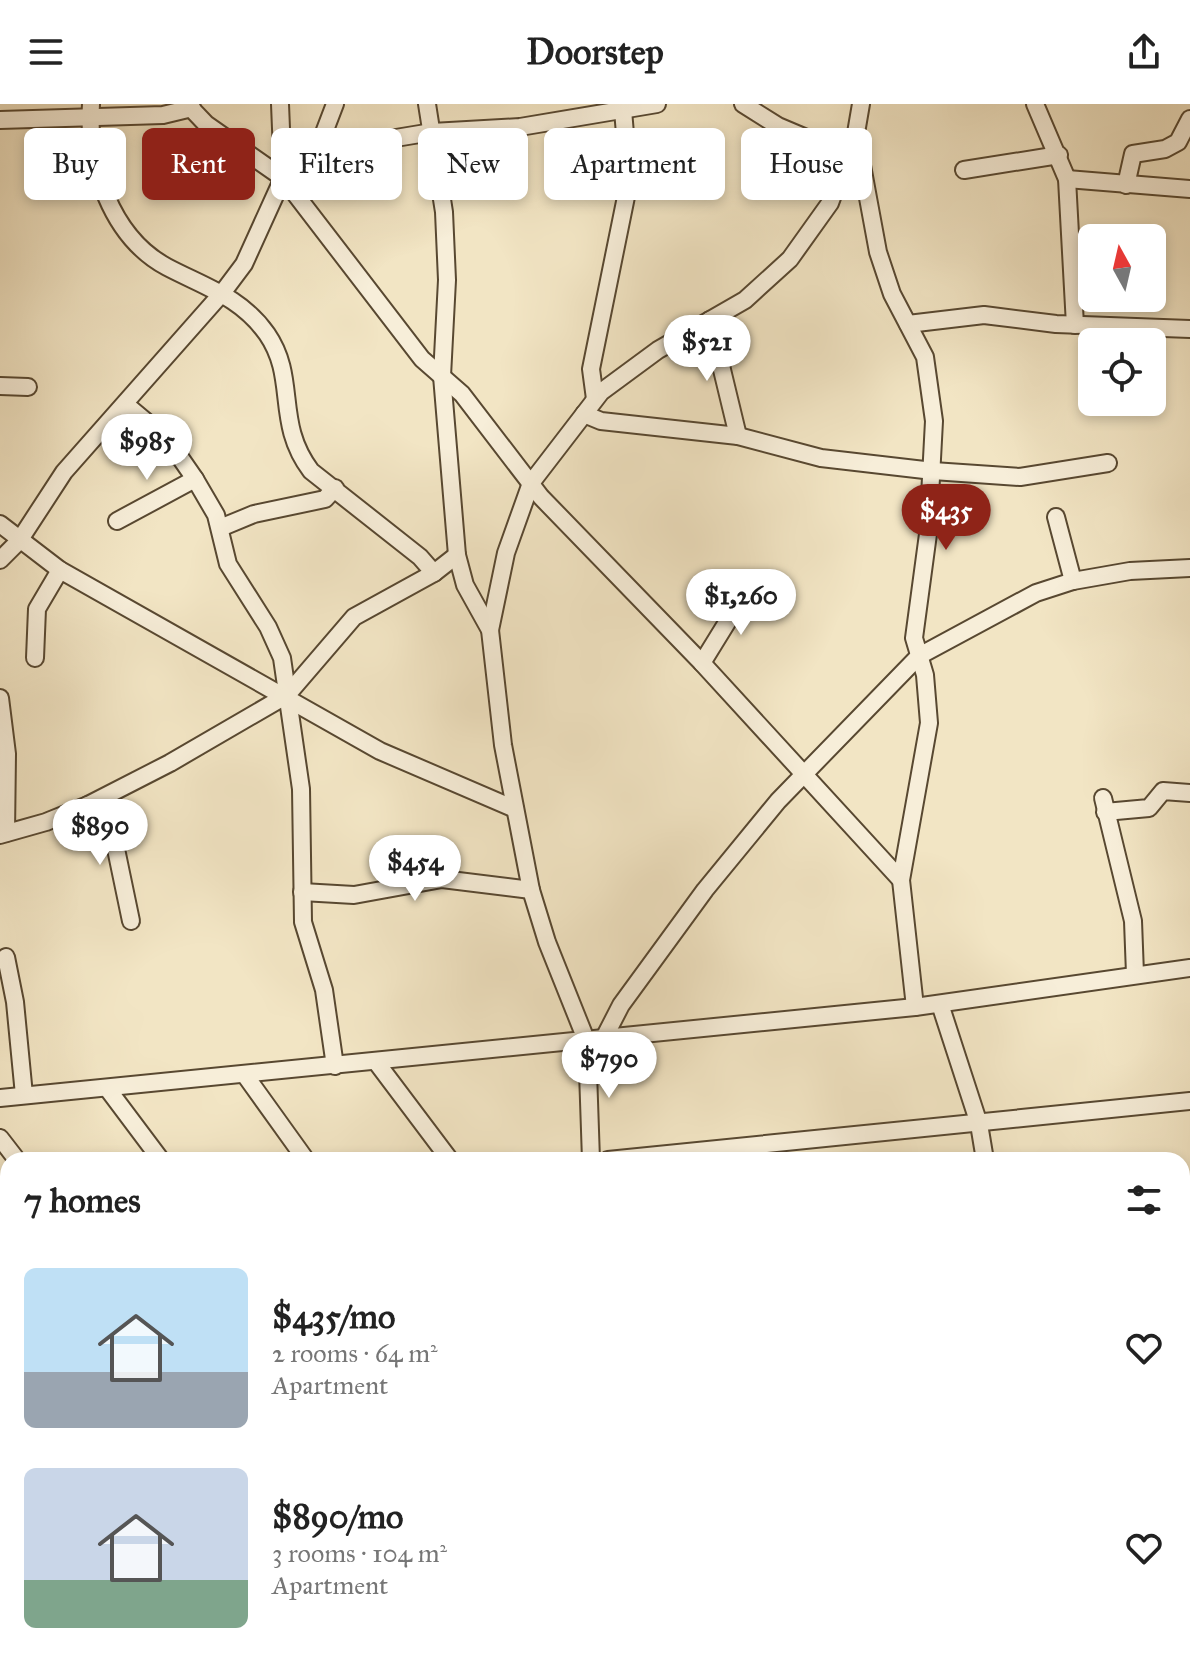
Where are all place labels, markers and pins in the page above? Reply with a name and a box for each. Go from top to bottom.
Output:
pin: $521 [660,315,754,383]
pin: $985 [100,414,194,482]
pin: $435 [899,484,993,552]
pin: $1,260 [676,569,806,637]
pin: $890 [53,799,147,867]
pin: $454 [368,835,462,903]
pin: $790 [562,1032,656,1100]

